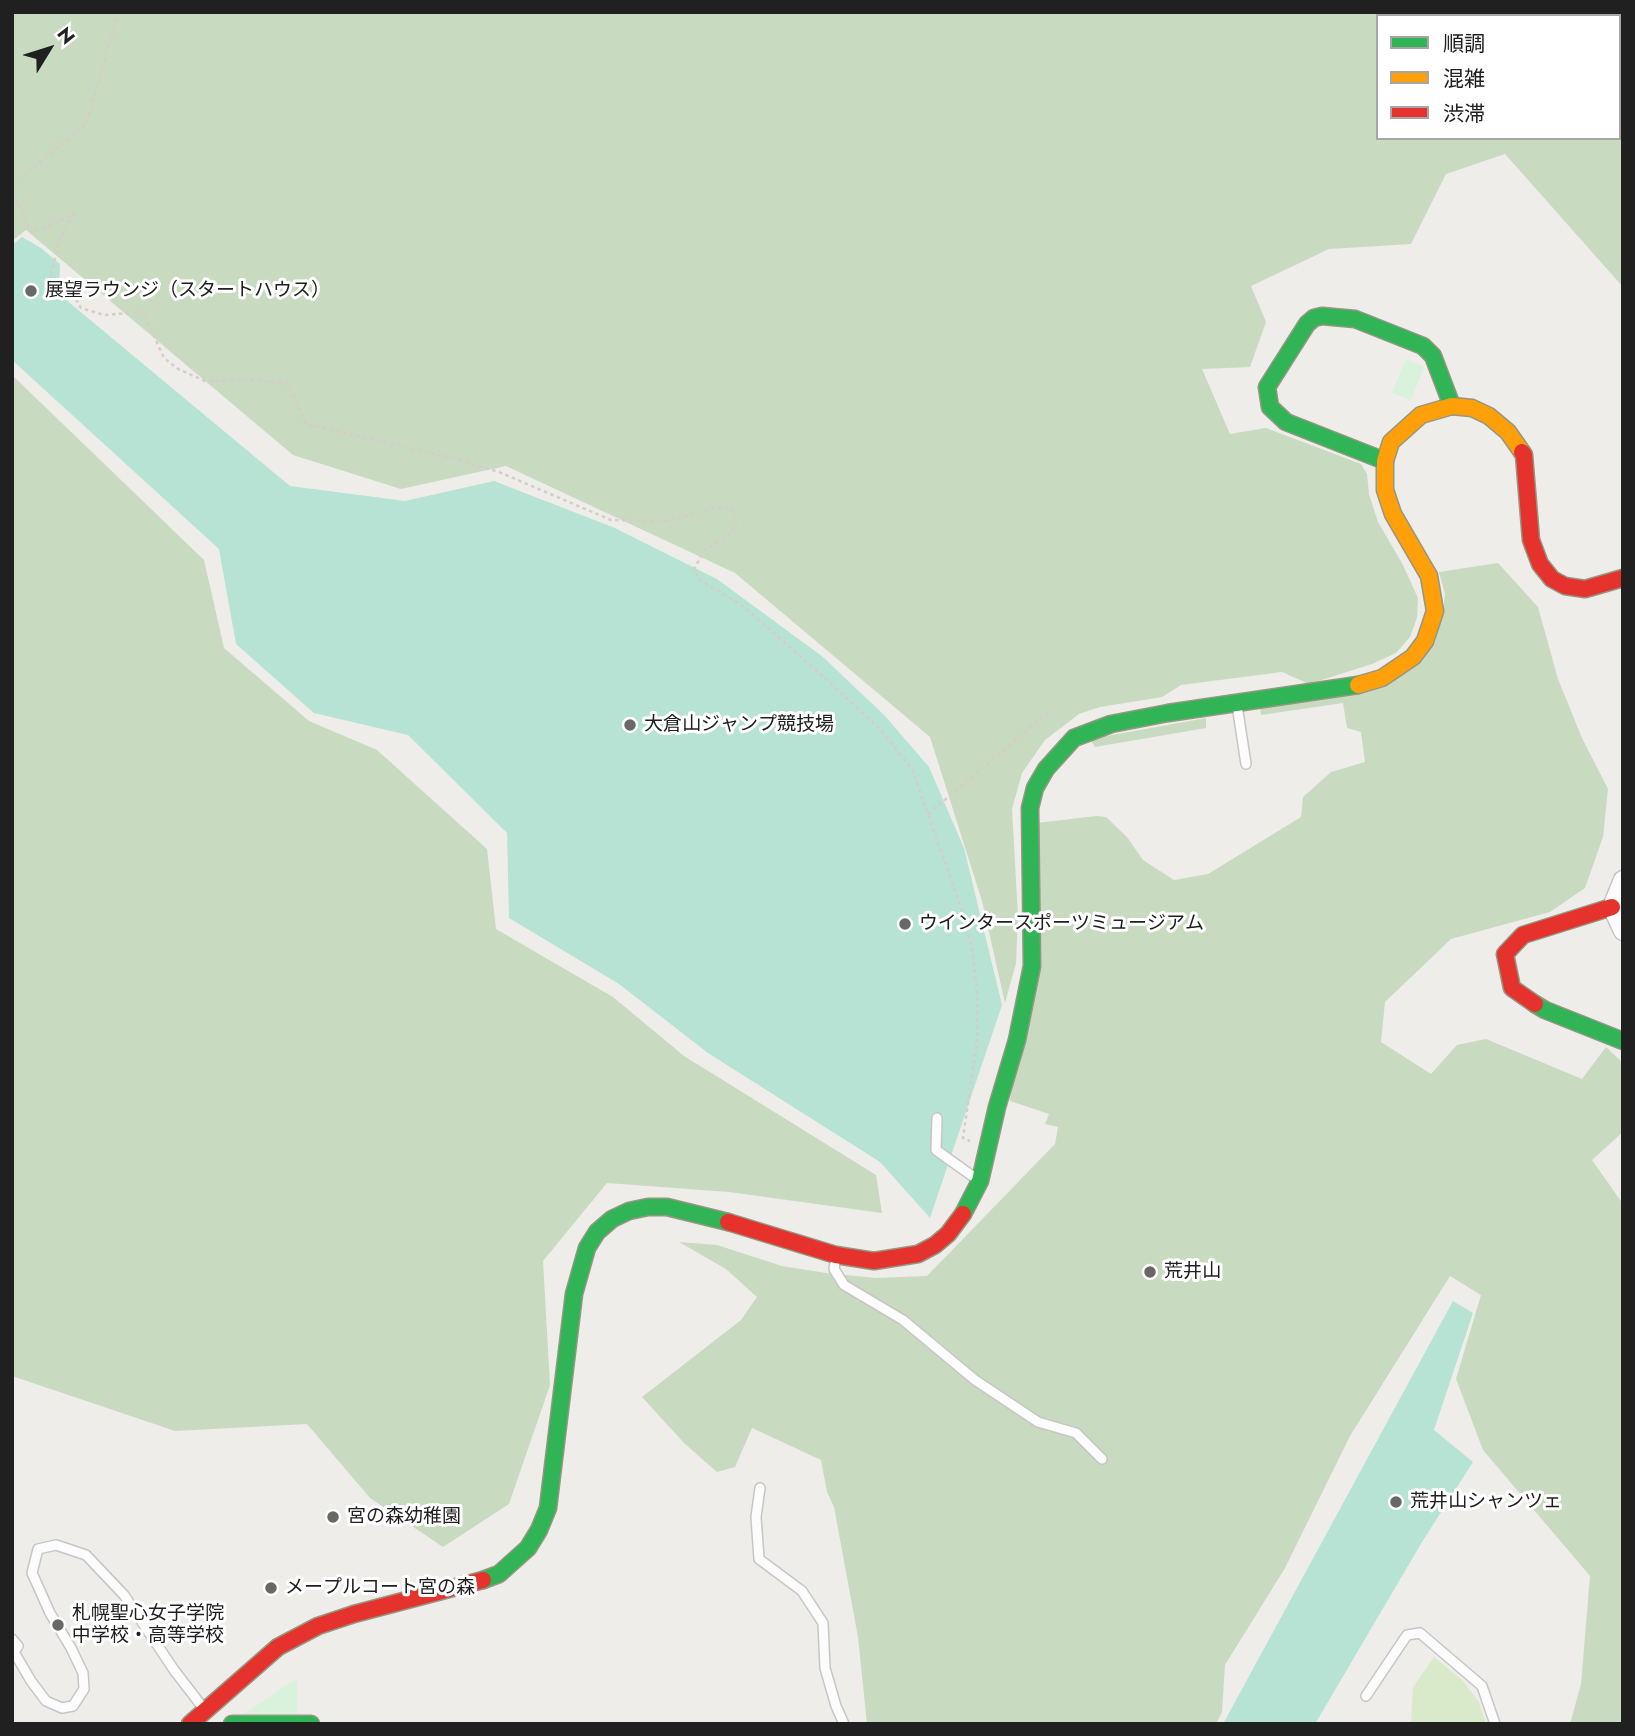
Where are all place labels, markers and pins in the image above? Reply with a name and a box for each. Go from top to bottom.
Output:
place label: 展望ラウンジ（スタートハウス） [45,280,330,302]
marker: 展望ラウンジ（スタートハウス） [23,283,39,299]
place label: 大倉山ジャンプ競技場 [644,714,834,736]
marker: 大倉山ジャンプ競技場 [622,717,638,733]
place label: ウインタースポーツミュージアム [919,913,1204,935]
marker: ウインタースポーツミュージアム [897,916,913,932]
place label: 荒井山 [1164,1261,1221,1283]
marker: 荒井山 [1142,1264,1158,1280]
place label: 荒井山シャンツェ [1410,1491,1562,1513]
marker: 荒井山シャンツェ [1388,1494,1404,1510]
place label: 宮の森幼稚園 [347,1506,461,1528]
marker: 宮の森幼稚園 [325,1509,341,1525]
place label: メープルコート宮の森 [285,1577,475,1599]
marker: メープルコート宮の森 [263,1580,279,1596]
place label: 札幌聖心女子学院 中学校・高等学校 [72,1603,224,1647]
marker: 札幌聖心女子学院 中学校・高等学校 [50,1617,66,1633]

